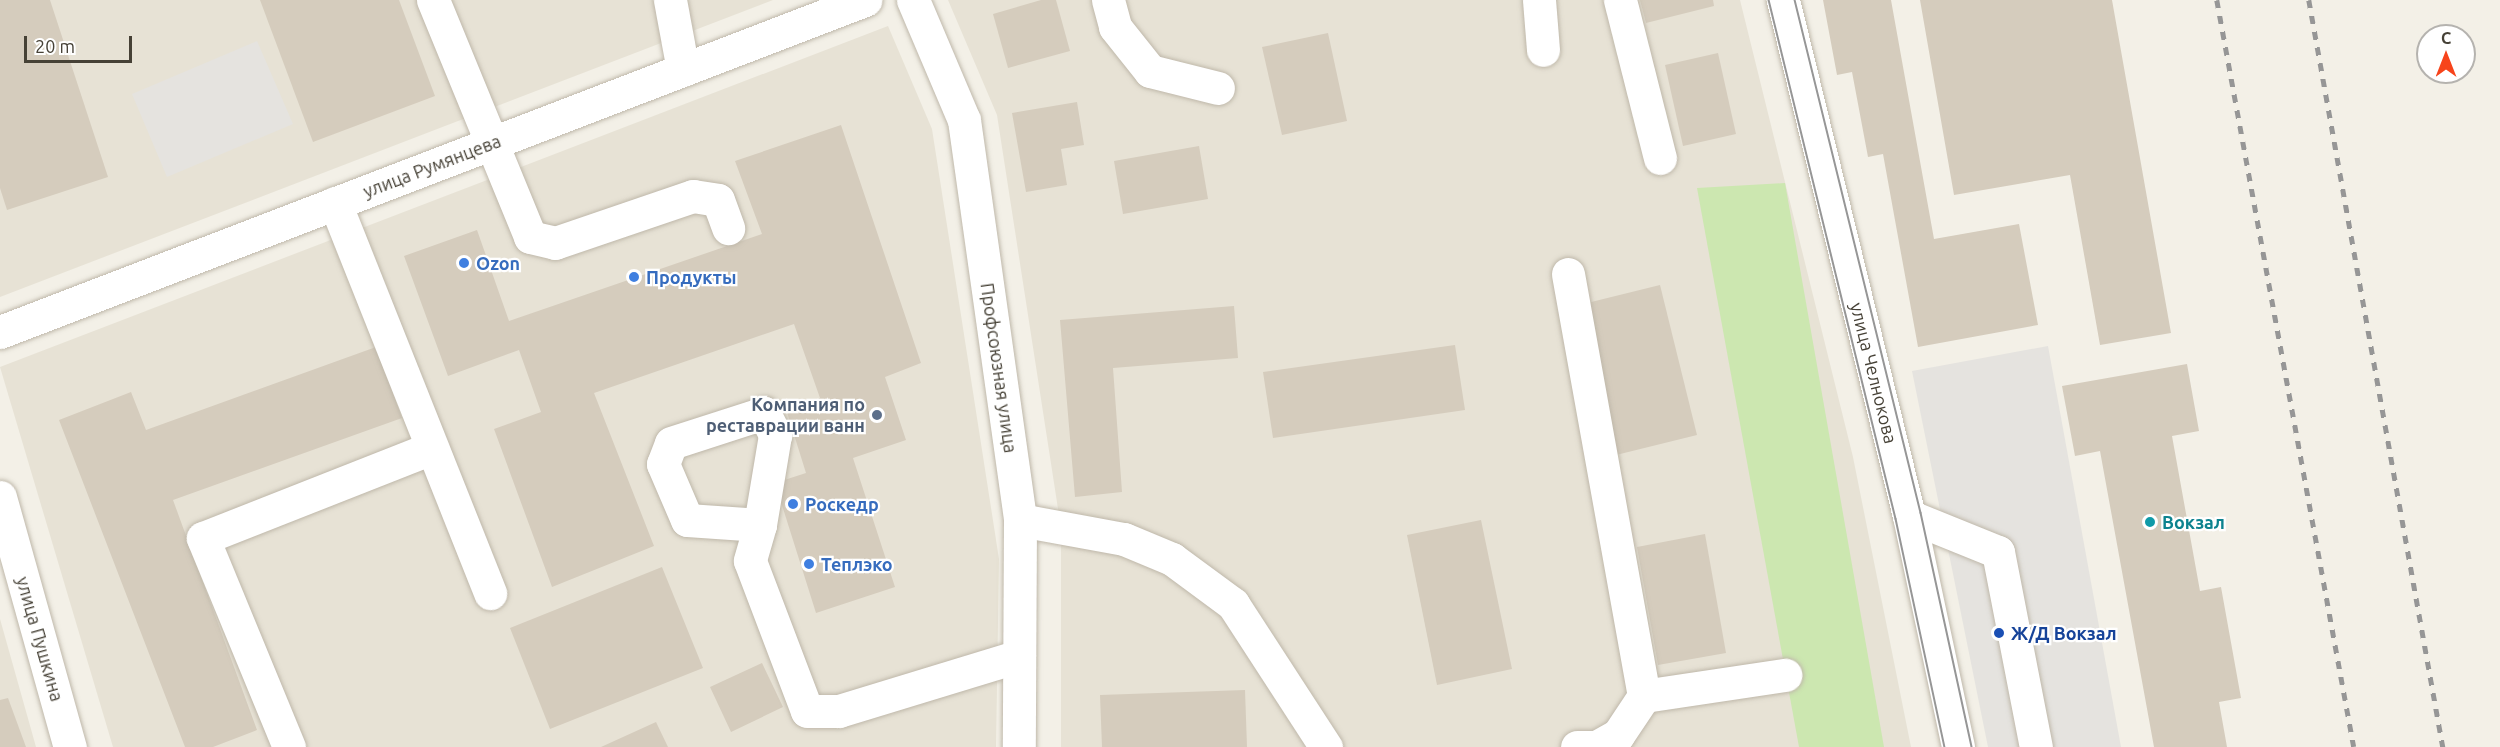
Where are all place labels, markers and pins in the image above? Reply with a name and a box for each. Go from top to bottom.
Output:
place label: Ozon [476,252,520,274]
marker: Ozon [457,256,471,270]
place label: Продукты [646,266,736,288]
marker: Продукты [627,270,641,284]
place label: Компания по реставрации ванн [706,394,865,436]
marker: Компания по реставрации ванн [870,408,884,422]
place label: Роскедр [805,493,879,515]
marker: Роскедр [786,497,800,511]
place label: Вокзал [2162,511,2225,533]
marker: Вокзал [2143,515,2157,529]
place label: Теплэко [821,553,893,575]
marker: Теплэко [802,557,816,571]
place label: Ж/Д Вокзал [2011,622,2117,644]
marker: Ж/Д Вокзал [1992,626,2006,640]

